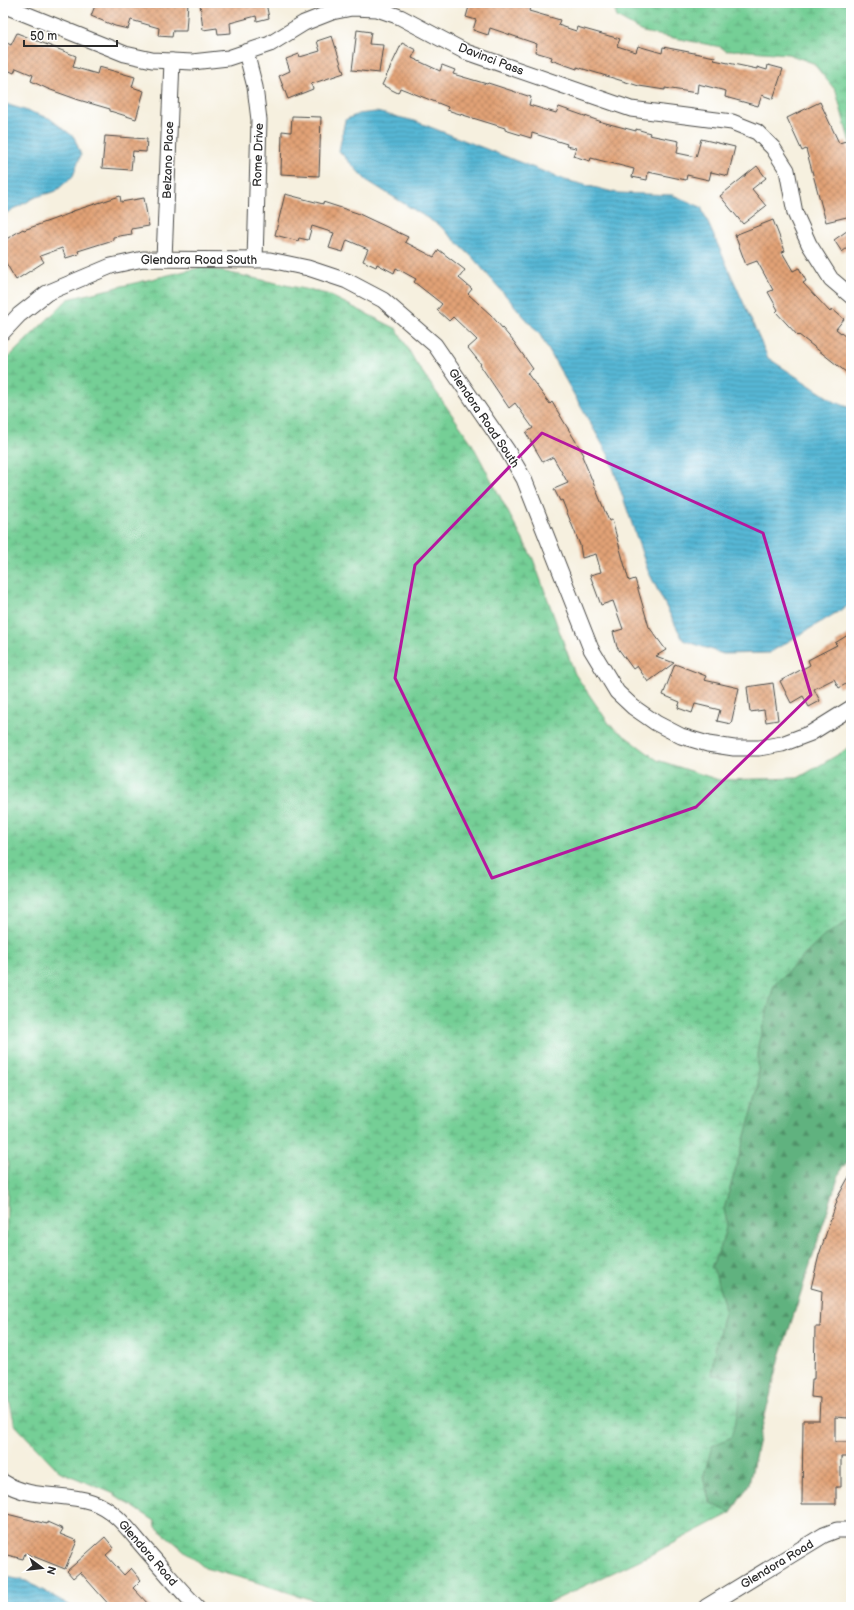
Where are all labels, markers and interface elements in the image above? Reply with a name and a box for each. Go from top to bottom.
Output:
scale bar [24,22,117,48]
text: 50 m [30,29,57,44]
street label: Davinci Pass [456,40,526,79]
street label: Belzano Place [160,121,177,199]
street label: Rome Drive [250,123,267,187]
street label: Glendora Road South [141,253,257,268]
street label: Glendora Road South [445,366,523,471]
street label: Glendora Road [115,1517,180,1589]
street label: Glendora Road [738,1537,817,1592]
north arrow [22,1548,62,1588]
text: N [44,1565,59,1576]

